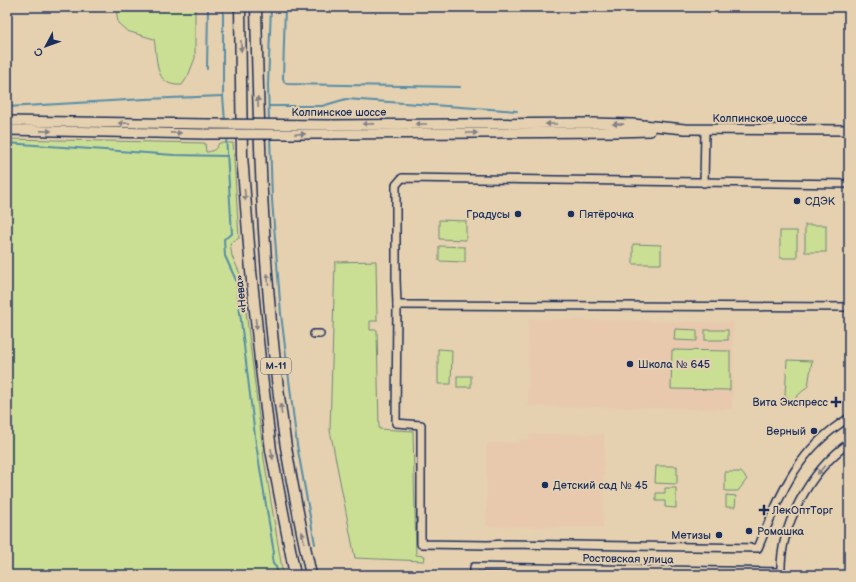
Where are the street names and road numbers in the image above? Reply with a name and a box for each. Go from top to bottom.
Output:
street label: Колпинское шоссе [292,106,386,119]
street label: Колпинское шоссе [713,112,807,125]
street label: «Нева» [233,274,249,314]
road number: М-11 [261,358,291,374]
street label: Ростовская улица [582,552,674,566]

